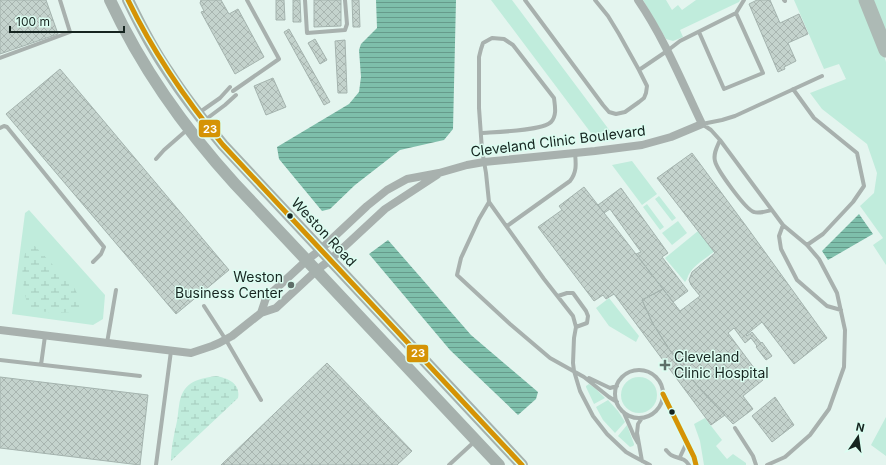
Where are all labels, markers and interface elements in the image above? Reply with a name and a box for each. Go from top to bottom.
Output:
scale bar [10,8,124,34]
text: 100 m [16,14,50,29]
line badge: 23 [198,119,221,138]
street label: Cleveland Clinic Boulevard [469,121,646,160]
text: 23 [203,122,217,136]
street label: Weston Road [288,194,360,269]
unlabelled marker [285,211,295,221]
place label: Weston Business Center [175,268,283,301]
marker: Weston Business Center [286,280,296,290]
line badge: 23 [406,344,429,363]
text: 23 [411,346,425,360]
place label: Cleveland Clinic Hospital [674,348,769,381]
marker: Cleveland Clinic Hospital [659,359,671,371]
unlabelled marker [667,407,677,417]
north arrow [838,417,878,457]
text: N [855,419,866,435]

